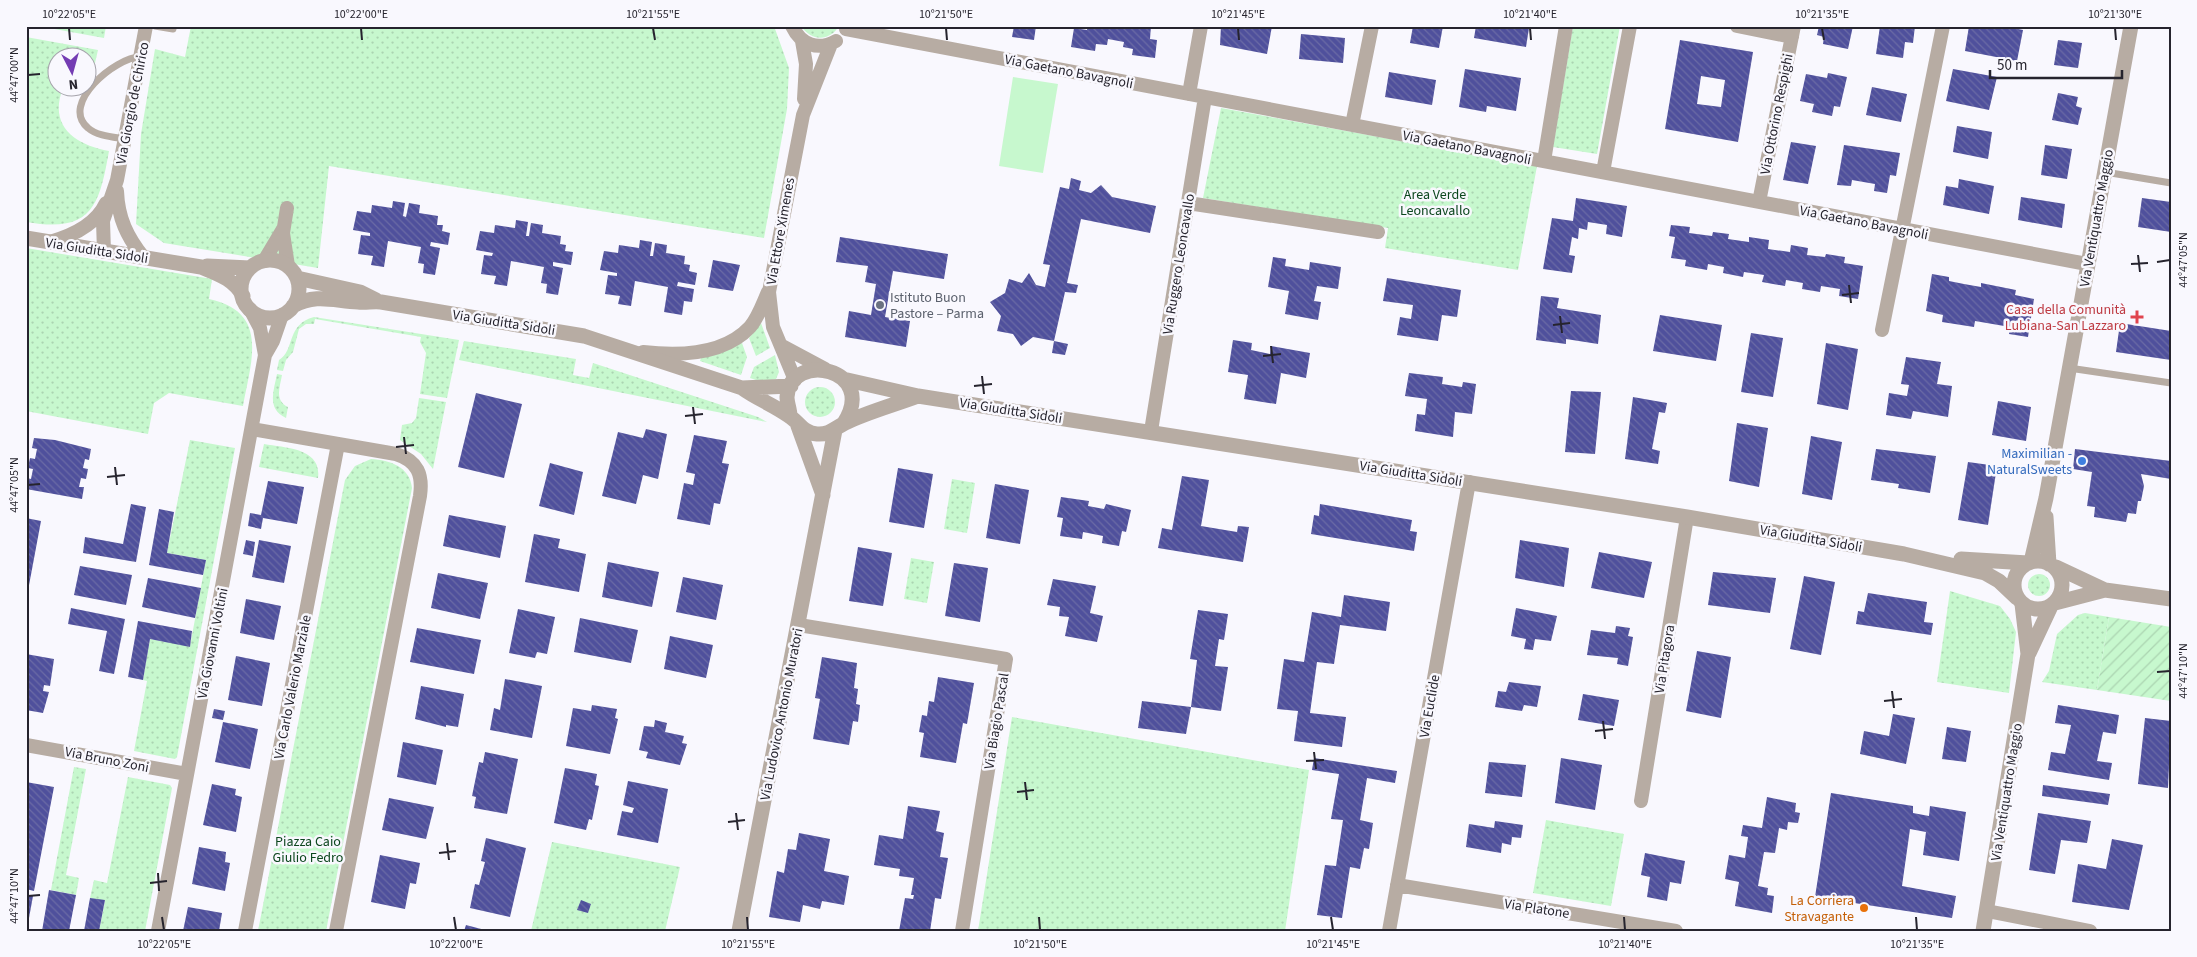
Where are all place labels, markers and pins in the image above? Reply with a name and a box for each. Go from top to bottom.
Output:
place label: Istituto Buon Pastore – Parma [890,288,984,324]
marker: Istituto Buon Pastore – Parma [874,299,886,311]
place label: Casa della Comunità Lubiana-San Lazzaro [2005,300,2126,336]
marker: Casa della Comunità Lubiana-San Lazzaro [2130,310,2144,324]
place label: Maximilian - NaturalSweets [1987,444,2072,480]
marker: Maximilian - NaturalSweets [2076,455,2088,467]
place label: La Corriera Stravagante [1784,891,1854,927]
marker: La Corriera Stravagante [1858,902,1870,914]

